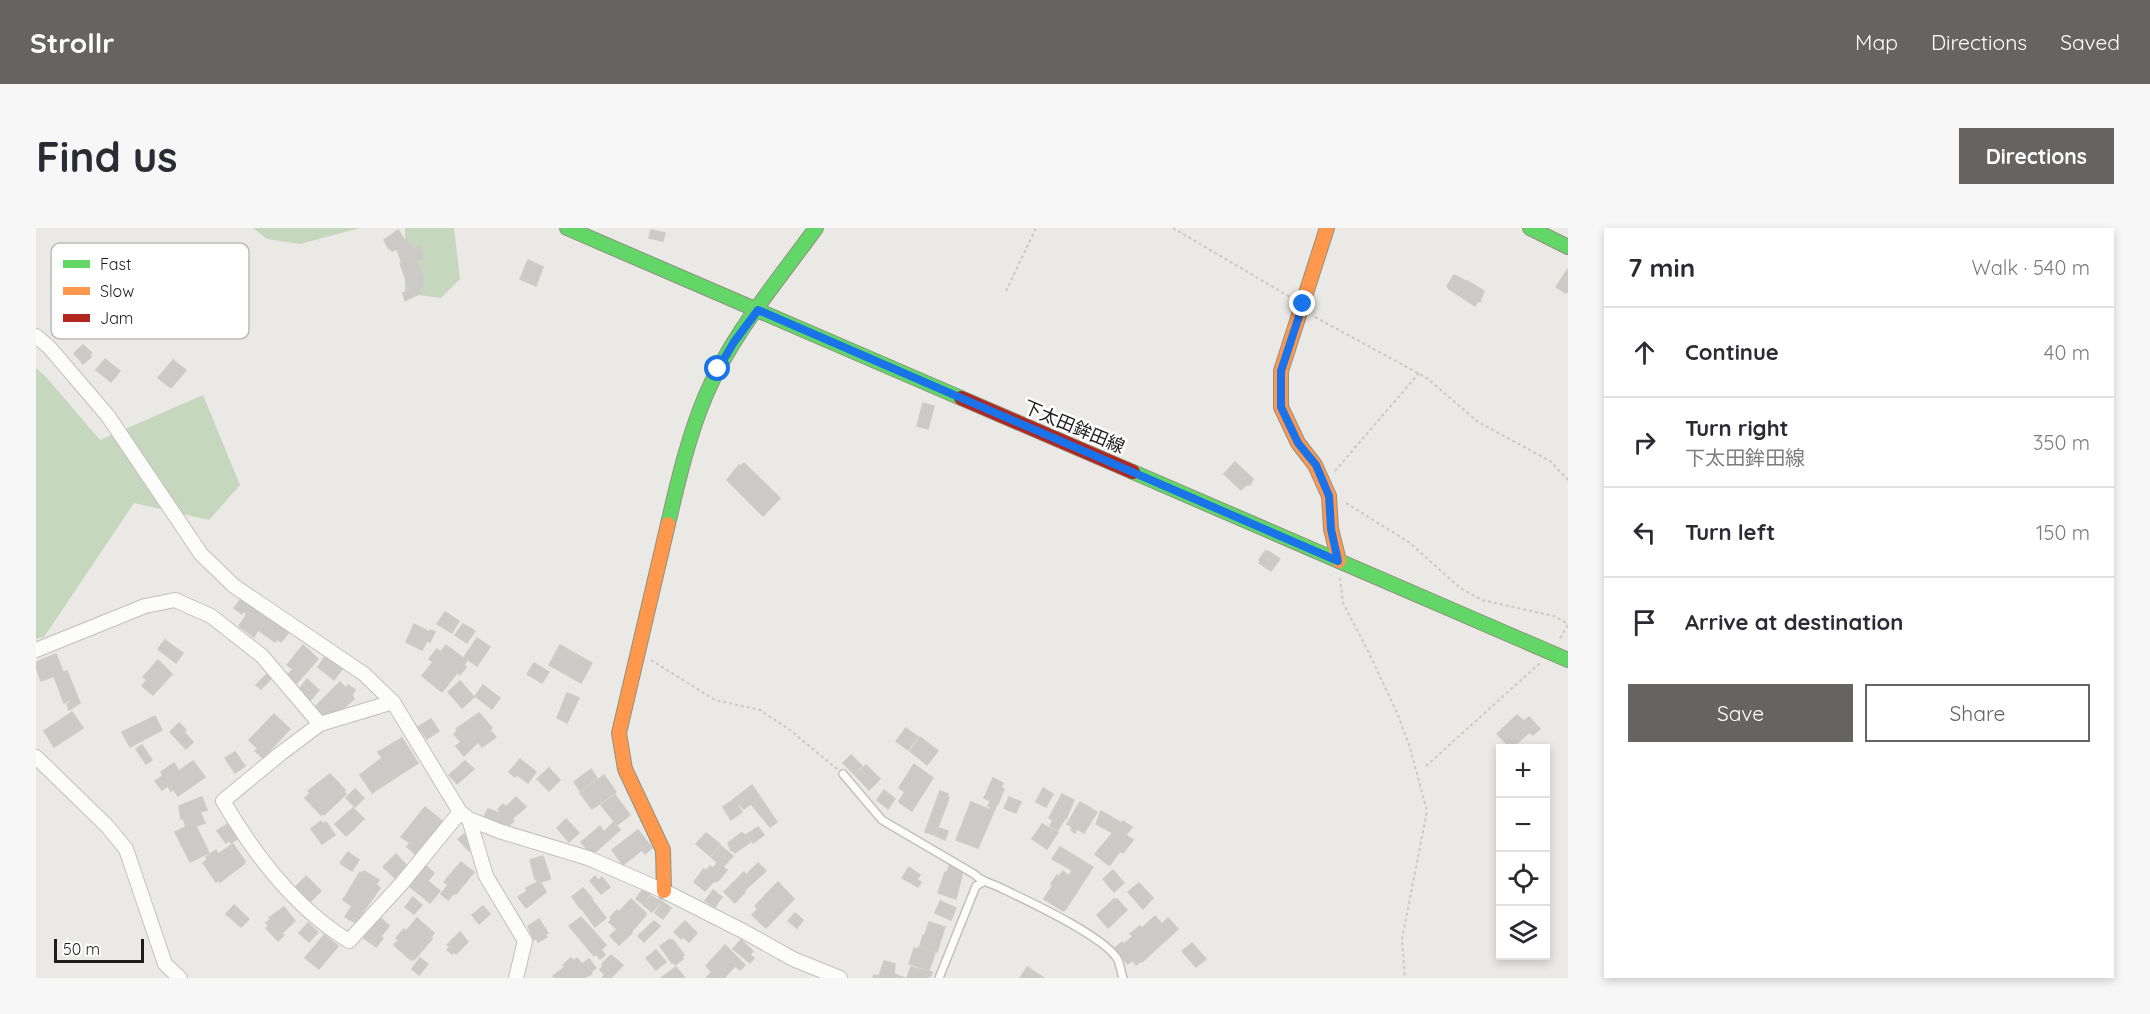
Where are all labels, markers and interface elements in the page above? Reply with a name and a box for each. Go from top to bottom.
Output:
text: Strollr [30,25,114,60]
text: Map [1855,29,1898,55]
text: Directions [1931,29,2027,55]
text: Saved [2060,29,2120,55]
button: Directions [1959,128,2114,184]
text: Find us [36,130,178,183]
legend [51,243,249,339]
text: 7 min [1628,251,1695,284]
text: Fast [100,254,131,274]
text: Walk · 540 m [1972,255,2090,280]
text: Slow [100,281,134,301]
route end [1289,290,1315,316]
text: Jam [100,308,133,328]
icon: ahead [1628,336,1661,369]
text: Continue [1685,338,1779,366]
text: 40 m [2044,340,2090,365]
route start [704,355,730,381]
street label: 下太田鉾田線 [1020,395,1128,458]
text: Turn right [1685,414,1789,442]
icon: right [1628,426,1661,459]
text: 350 m [2033,430,2090,455]
text: 下太田鉾田線 [1685,445,1805,470]
icon: left [1628,516,1661,549]
text: Turn left [1685,518,1775,546]
text: 150 m [2036,520,2090,545]
icon: arrive [1628,606,1661,639]
text: Arrive at destination [1685,608,1903,636]
button: Save [1628,684,1853,742]
button: Share [1865,684,2090,742]
map controls [1496,744,1550,960]
button: + [1496,744,1550,798]
button: − [1496,798,1550,852]
button: locate [1496,852,1550,906]
button: layers [1496,906,1550,960]
scale bar [54,936,144,964]
text: 50 m [63,939,100,959]

